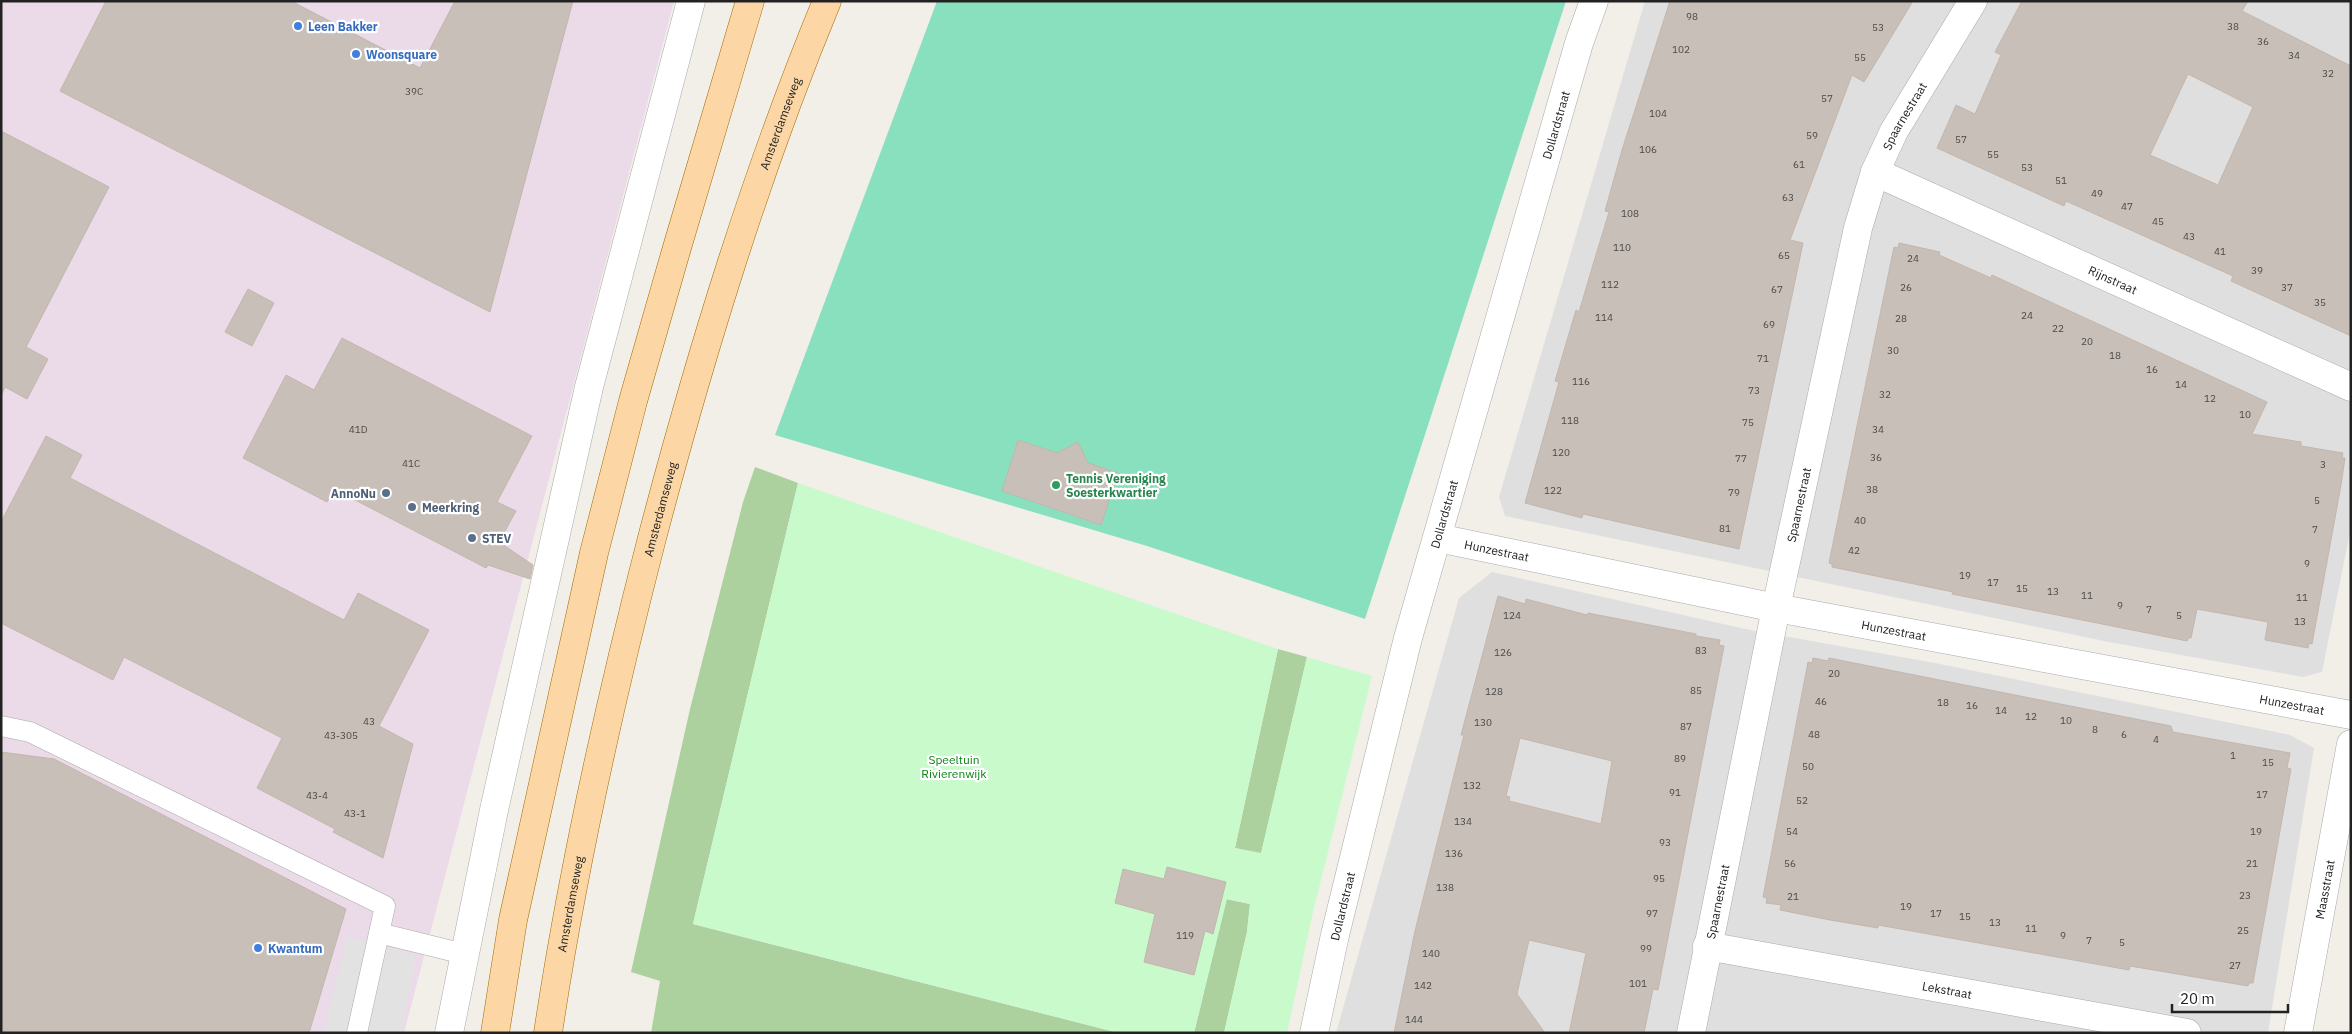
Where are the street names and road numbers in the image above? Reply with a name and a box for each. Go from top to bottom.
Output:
street label: Amsterdamseweg [756,74,804,172]
street label: Spaarnestraat [1879,79,1930,152]
street label: Dollardstraat [1539,89,1572,161]
street label: Rijnstraat [2086,262,2140,297]
street label: Amsterdamseweg [640,459,680,558]
street label: Spaarnestraat [1783,466,1814,544]
street label: Dollardstraat [1427,478,1461,550]
street label: Hunzestraat [1463,536,1530,564]
street label: Hunzestraat [1860,617,1927,643]
street label: Hunzestraat [2258,691,2326,717]
street label: Amsterdamseweg [554,854,586,953]
street label: Maasstraat [2312,859,2337,920]
street label: Spaarnestraat [1702,863,1732,940]
street label: Dollardstraat [1327,870,1358,942]
street label: Lekstraat [1921,978,1973,1001]

